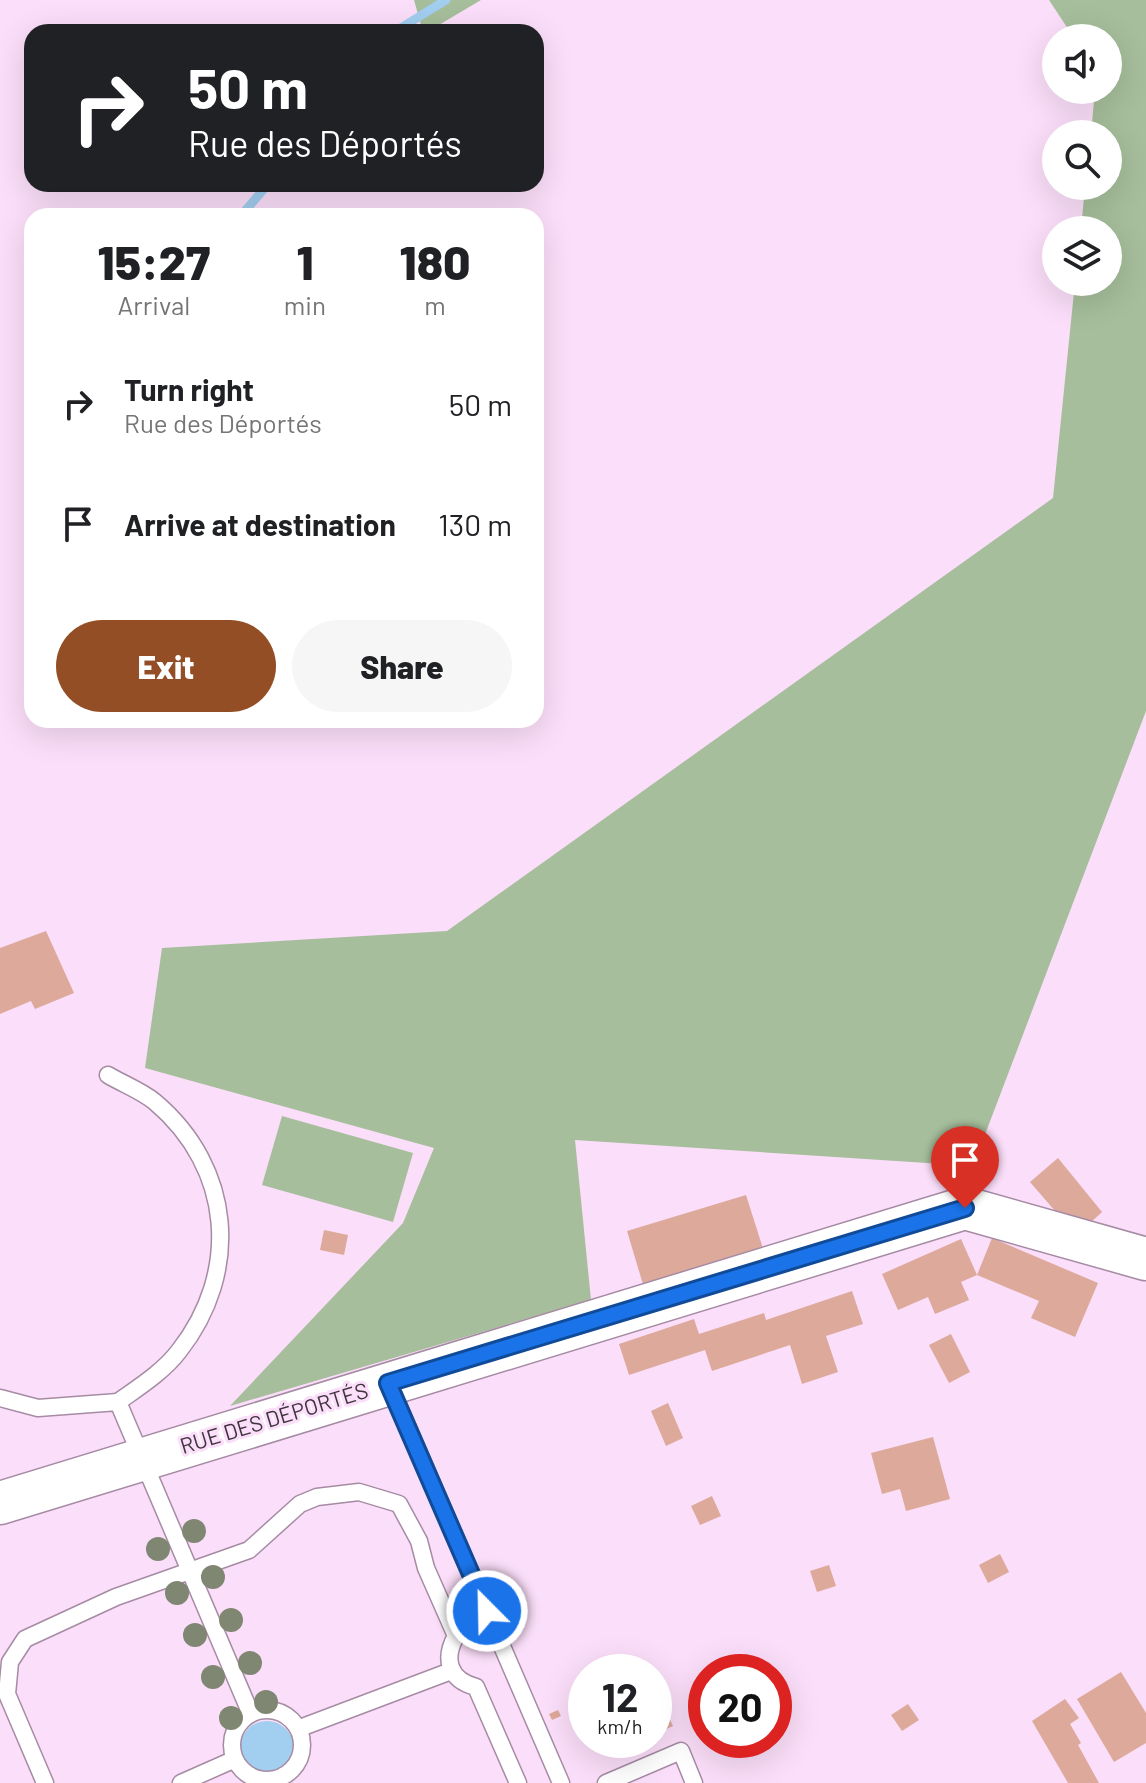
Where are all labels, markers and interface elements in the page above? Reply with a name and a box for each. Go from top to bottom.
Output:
map controls [1042,24,1122,296]
button: sound [1042,24,1122,104]
text: 50 m [188,53,308,120]
icon: right [56,56,160,160]
button: search [1042,120,1122,200]
text: Rue des Déportés [188,121,462,164]
button: layers [1042,216,1122,296]
text: 15:27 [98,232,210,290]
text: 1 [296,232,313,290]
text: 180 [400,232,470,290]
text: Arrival [118,289,190,320]
text: min [284,289,326,320]
text: m [424,289,446,320]
text: Turn right [124,371,254,407]
icon: right [56,382,100,426]
text: 50 m [449,386,512,422]
text: Rue des Déportés [124,407,322,438]
icon: arrive [56,502,100,546]
text: Arrive at destination [124,506,396,542]
text: 130 m [438,506,512,542]
button: Exit [56,620,276,712]
button: Share [292,620,512,712]
pin [931,1126,999,1208]
icon: arrive [943,1138,987,1182]
street label: RUE DES DÉPORTÉS [177,1376,371,1458]
position arrow [445,1569,529,1653]
speed limit sign: 20 [688,1654,792,1758]
text: 12 [602,1672,638,1720]
text: km/h [597,1714,643,1738]

